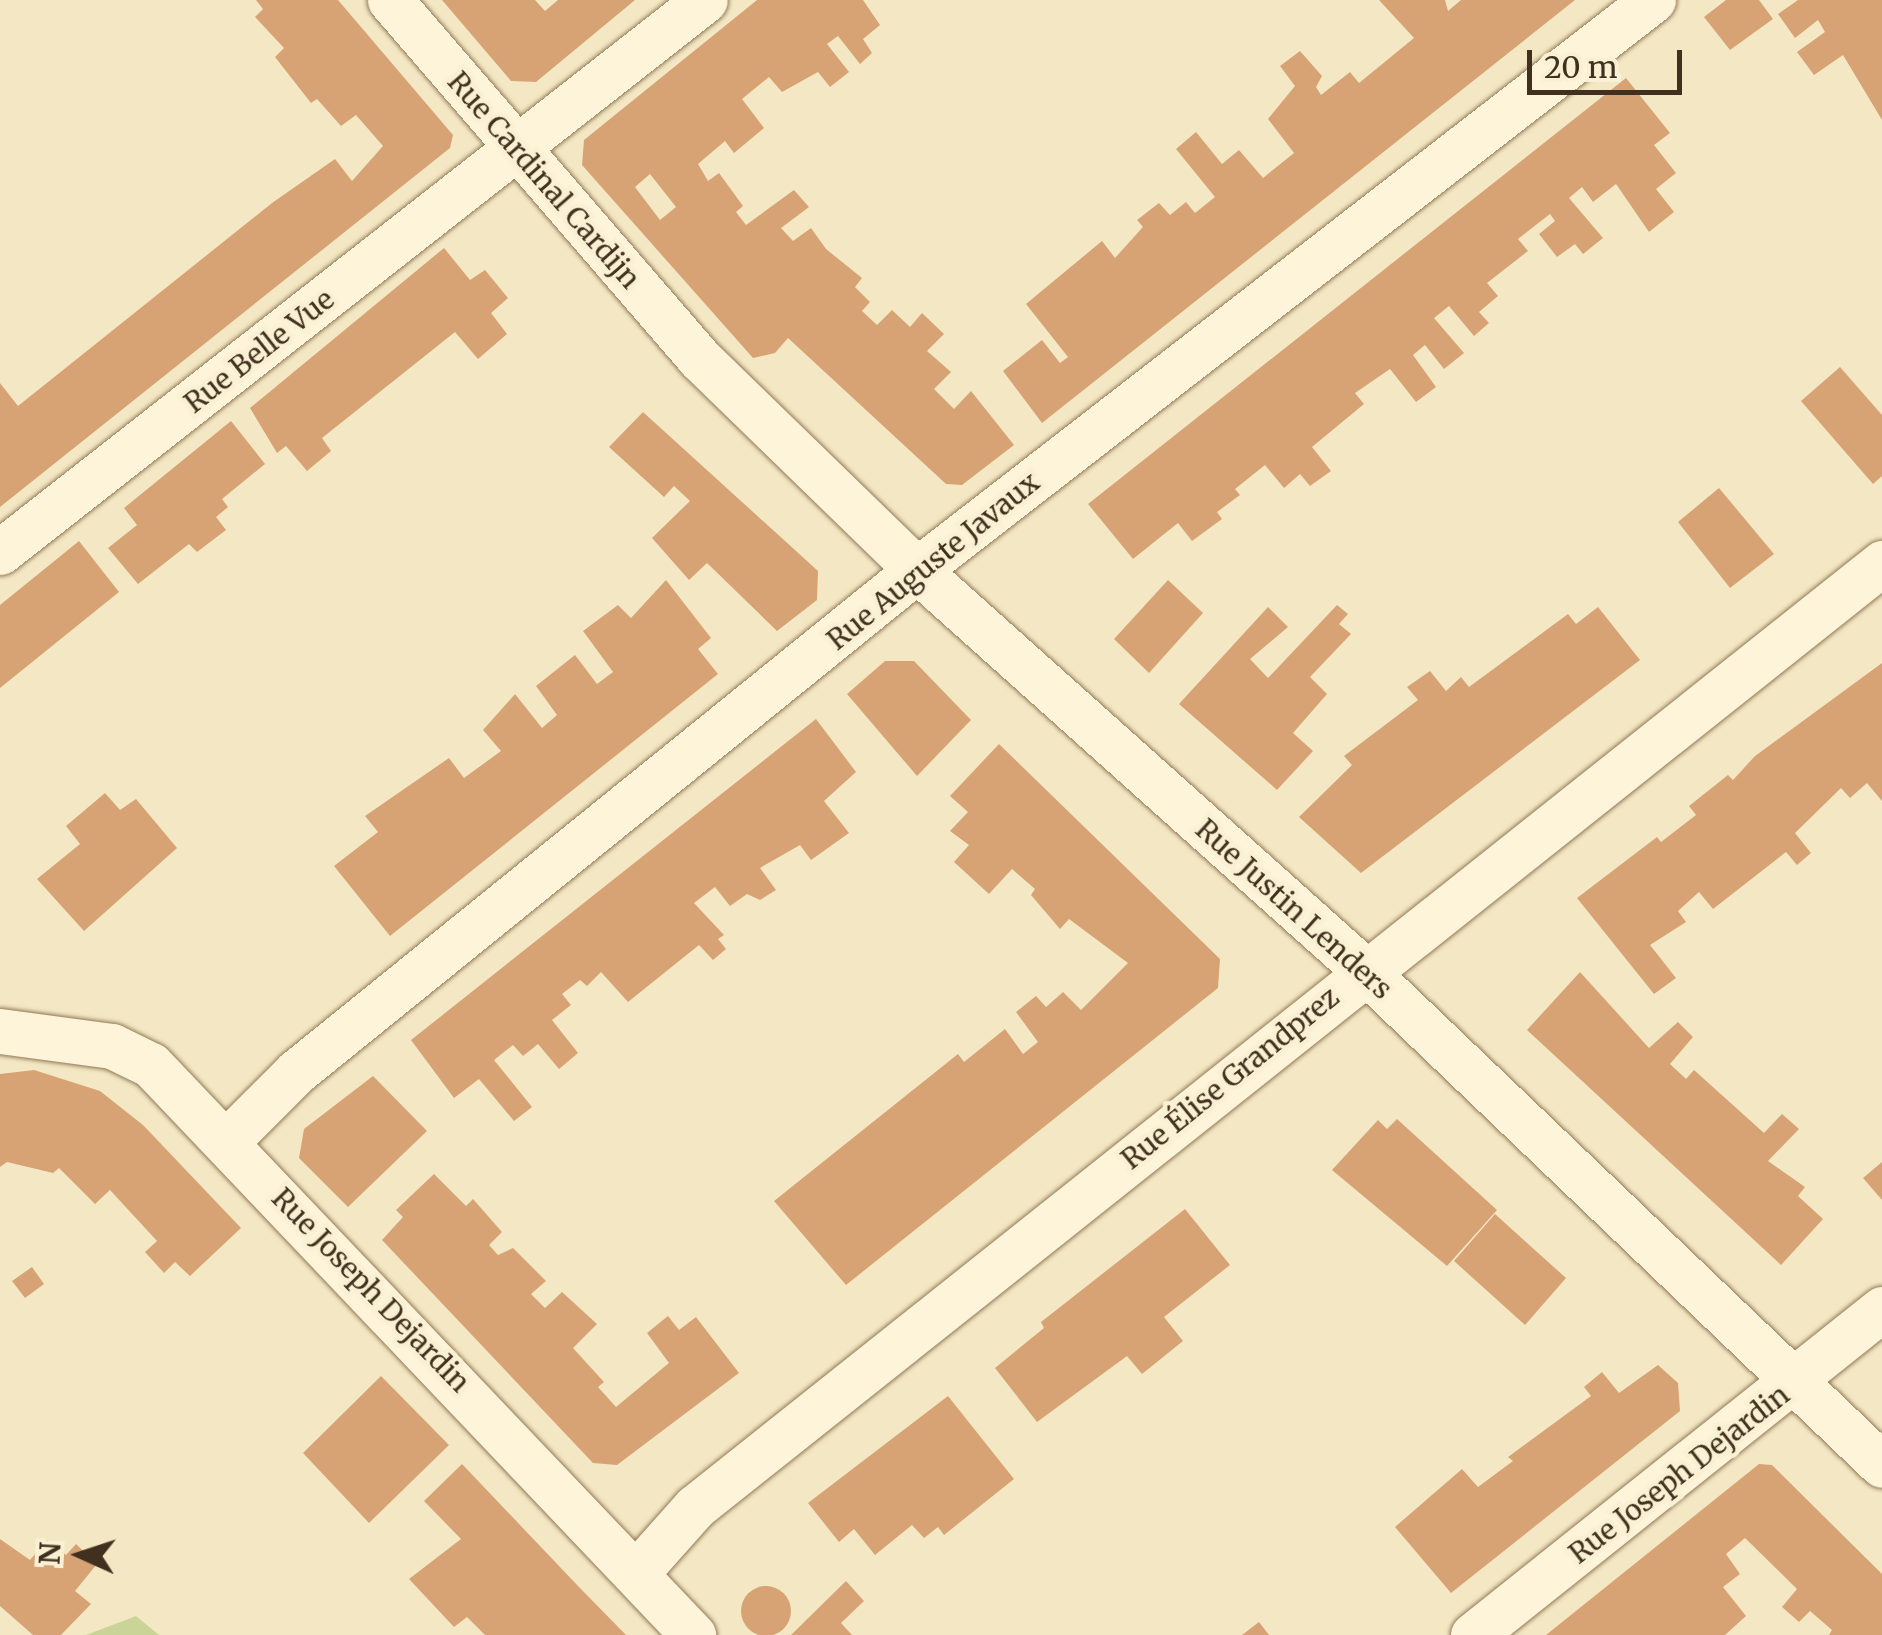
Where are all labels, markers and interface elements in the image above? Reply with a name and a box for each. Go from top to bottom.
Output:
scale bar [1532,30,1687,92]
text: 20 m [1544,48,1617,86]
street label: Rue Cardinal Cardijn [441,65,647,295]
street label: Rue Belle Vue [178,282,340,420]
street label: Rue Auguste Javaux [820,465,1046,657]
street label: Rue Justin Lenders [1189,812,1399,1006]
street label: Rue Élise Grandprez [1114,980,1346,1176]
street label: Rue Joseph Dejardin [265,1181,477,1399]
street label: Rue Joseph Dejardin [1562,1378,1796,1570]
north arrow [30,1505,130,1605]
text: N [31,1541,69,1565]

